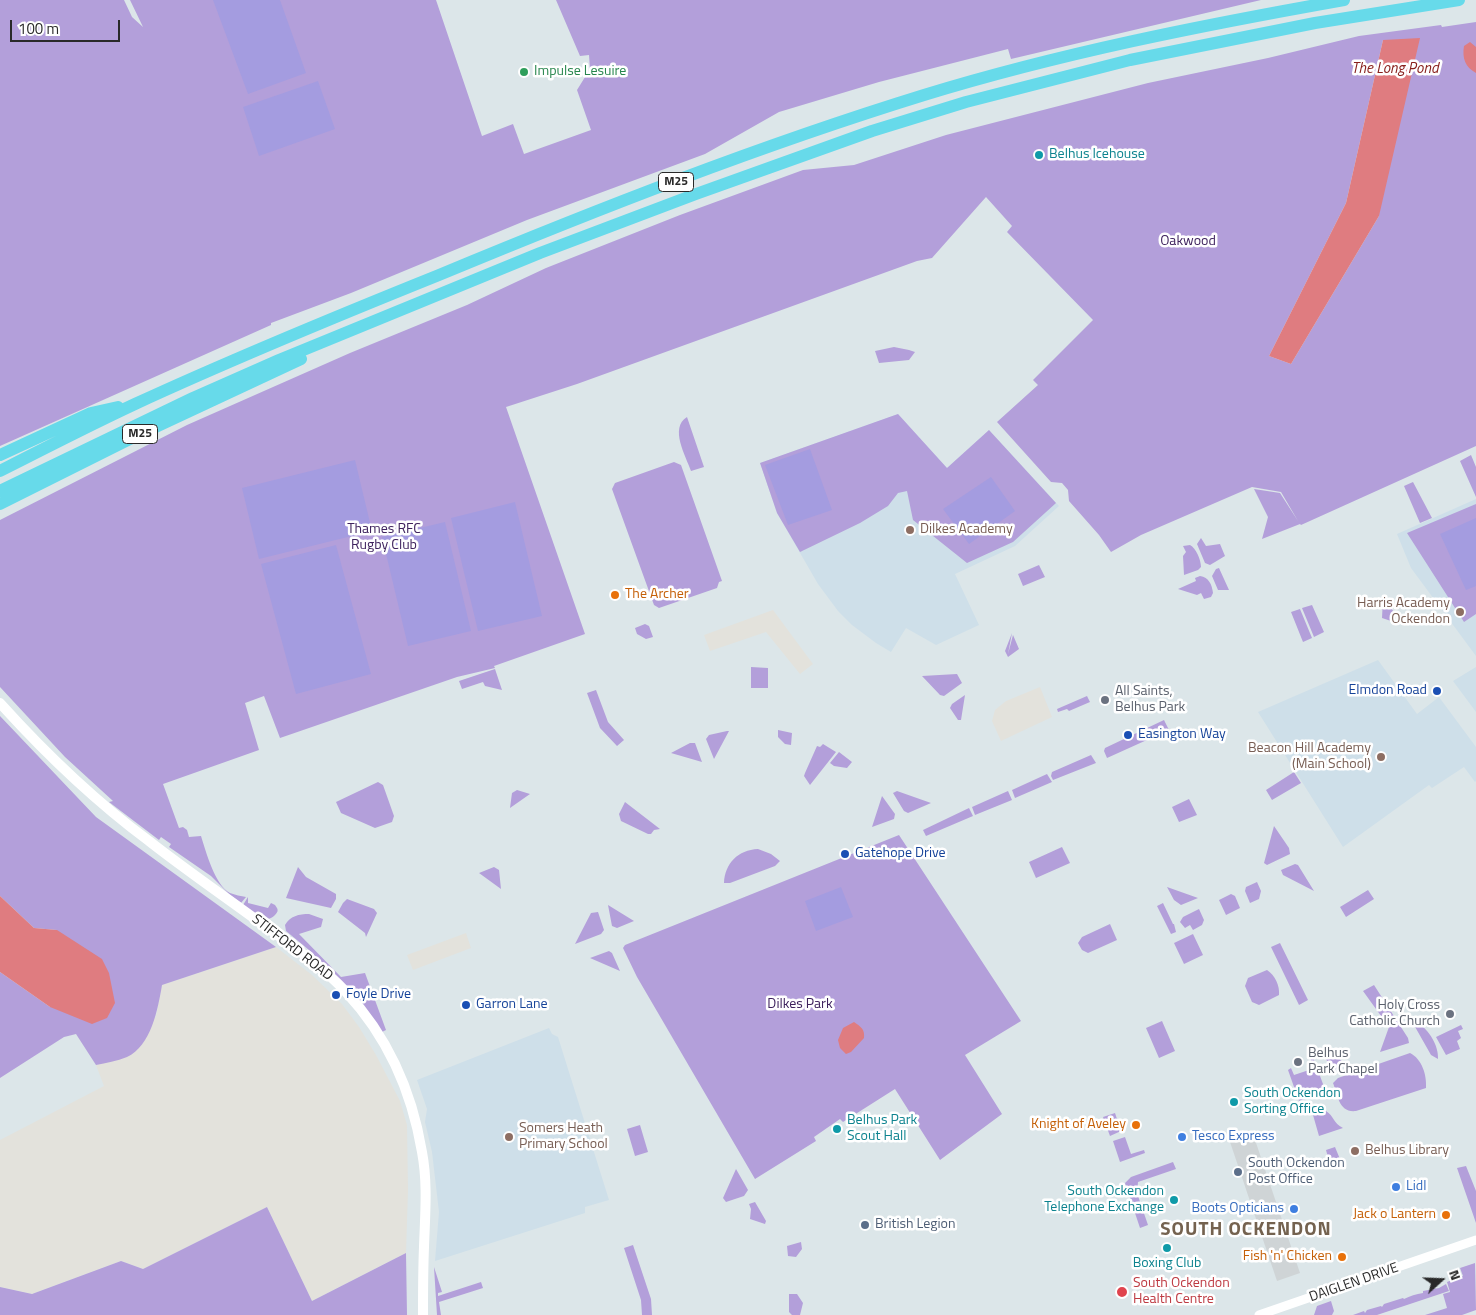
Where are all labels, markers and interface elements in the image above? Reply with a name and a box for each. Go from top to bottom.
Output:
scale bar [12,10,122,42]
text: 100 m [18,17,59,40]
water label: The Long Pond [1352,60,1438,78]
place label: Impulse Lesuire [534,64,626,80]
marker: Impulse Lesuire [518,66,530,78]
place label: Belhus Icehouse [1049,147,1145,163]
marker: Belhus Icehouse [1033,149,1045,161]
road number: M25 [658,172,694,192]
park label: Oakwood [1160,234,1216,250]
road number: M25 [122,424,158,444]
park label: Thames RFC Rugby Club [347,522,421,554]
place label: Dilkes Academy [920,522,1013,538]
marker: Dilkes Academy [904,524,916,536]
place label: The Archer [625,587,689,603]
marker: The Archer [609,589,621,601]
place label: Harris Academy Ockendon [1357,596,1450,628]
marker: Harris Academy Ockendon [1454,606,1466,618]
place label: Elmdon Road [1349,683,1427,699]
place label: All Saints, Belhus Park [1115,684,1185,716]
marker: Elmdon Road [1431,685,1443,697]
marker: All Saints, Belhus Park [1099,694,1111,706]
place label: Easington Way [1138,727,1226,743]
marker: Easington Way [1122,729,1134,741]
place label: Beacon Hill Academy (Main School) [1248,741,1371,774]
marker: Beacon Hill Academy (Main School) [1375,751,1387,763]
place label: Gatehope Drive [855,846,946,862]
marker: Gatehope Drive [839,848,851,860]
street label: STIFFORD ROAD [248,911,336,985]
place label: Foyle Drive [346,987,411,1003]
marker: Foyle Drive [330,989,342,1001]
place label: Garron Lane [476,997,547,1013]
park label: Dilkes Park [767,997,833,1013]
place label: Holy Cross Catholic Church [1349,998,1440,1030]
marker: Garron Lane [460,999,472,1011]
marker: Holy Cross Catholic Church [1444,1008,1456,1020]
place label: Belhus Park Chapel [1308,1046,1378,1078]
marker: Belhus Park Chapel [1292,1056,1304,1068]
place label: South Ockendon Sorting Office [1244,1086,1341,1118]
marker: South Ockendon Sorting Office [1228,1096,1240,1108]
place label: Belhus Park Scout Hall [847,1113,917,1146]
place label: Knight of Aveley [1031,1117,1126,1133]
marker: Knight of Aveley [1130,1119,1142,1131]
place label: Somers Heath Primary School [519,1121,608,1154]
marker: Belhus Park Scout Hall [831,1123,843,1135]
place label: Tesco Express [1192,1129,1274,1145]
marker: Somers Heath Primary School [503,1131,515,1143]
marker: Tesco Express [1176,1131,1188,1143]
place label: Belhus Library [1365,1143,1449,1159]
marker: Belhus Library [1349,1145,1361,1157]
place label: South Ockendon Post Office [1248,1156,1345,1188]
marker: South Ockendon Post Office [1232,1166,1244,1178]
place label: Lidl [1406,1179,1426,1195]
marker: Lidl [1390,1181,1402,1193]
place label: South Ockendon Telephone Exchange [1044,1184,1164,1216]
marker: South Ockendon Telephone Exchange [1168,1194,1180,1206]
place label: Boots Opticians [1191,1201,1284,1217]
marker: Boots Opticians [1288,1203,1300,1215]
place label: Jack o Lantern [1353,1207,1436,1223]
marker: Jack o Lantern [1440,1209,1452,1221]
place label: British Legion [875,1217,955,1233]
marker: British Legion [859,1219,871,1231]
district label: SOUTH OCKENDON [1158,1219,1334,1241]
marker: Boxing Club [1161,1242,1173,1254]
place label: Fish 'n' Chicken [1243,1249,1332,1265]
marker: Fish 'n' Chicken [1336,1251,1348,1263]
north arrow [1416,1255,1466,1305]
place label: Boxing Club [1133,1256,1201,1272]
street label: DAIGLEN DRIVE [1307,1260,1401,1306]
text: N [1444,1267,1467,1283]
place label: South Ockendon Health Centre [1133,1276,1230,1308]
marker: South Ockendon Health Centre [1115,1285,1129,1299]

